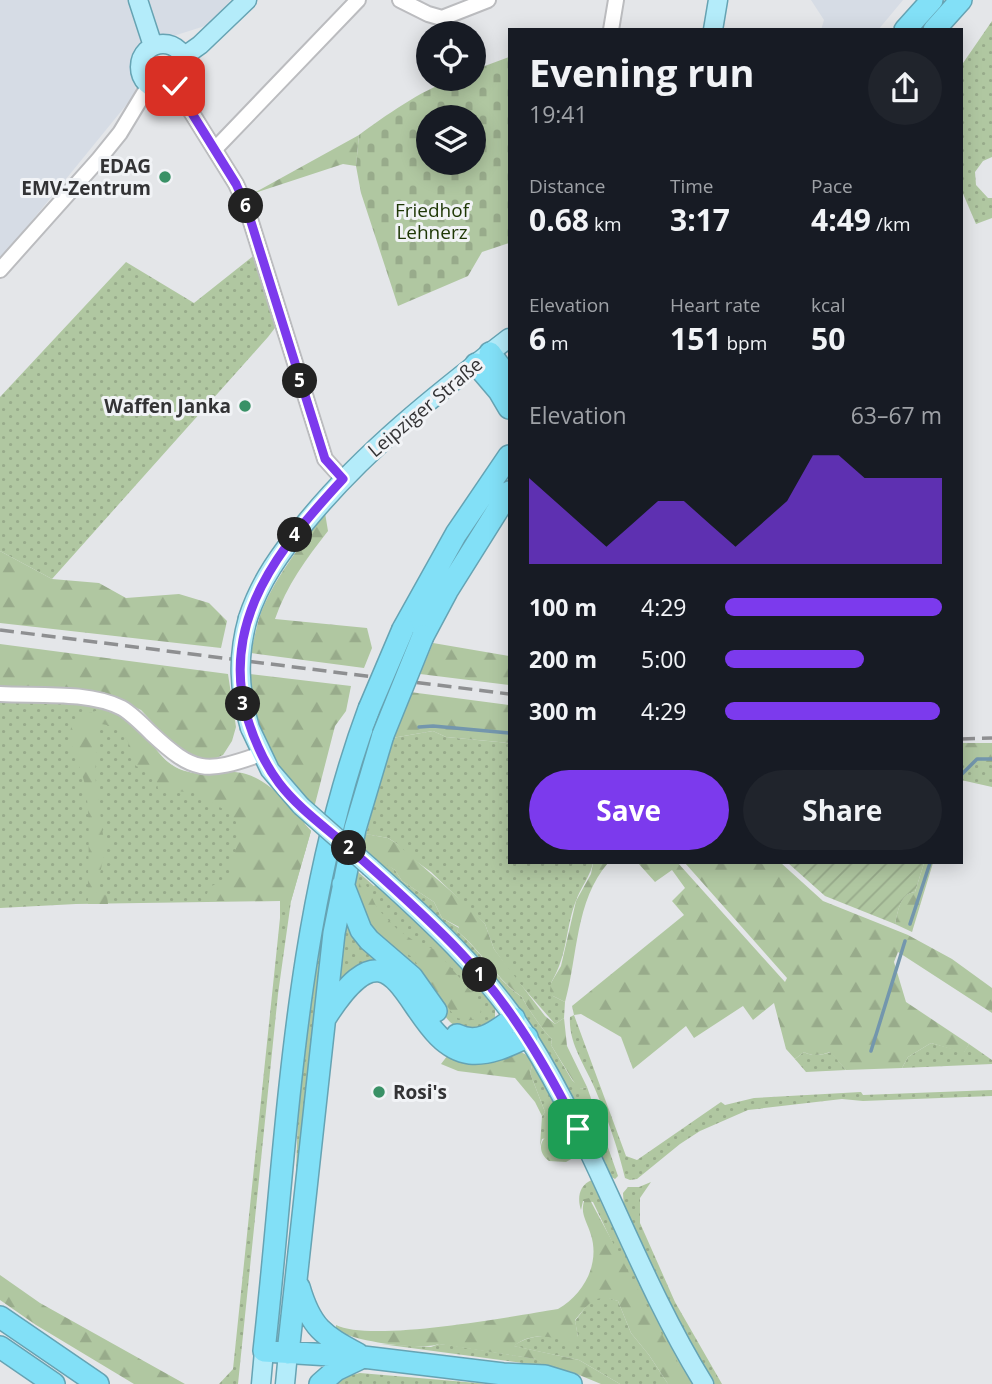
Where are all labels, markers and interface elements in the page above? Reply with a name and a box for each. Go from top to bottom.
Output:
map controls [416,21,486,175]
button: locate [416,21,486,91]
text: Evening run [529,46,754,98]
button: share [868,51,942,125]
pin [145,56,205,116]
icon: check [156,67,194,105]
text: 19:41 [529,98,588,130]
button: layers [416,105,486,175]
place label: EDAG EMV-Zentrum [21,153,151,201]
marker: EDAG EMV-Zentrum [157,169,173,185]
text: Distance [529,173,605,199]
text: Time [670,173,714,199]
text: Pace [811,173,853,199]
pin: 6 [229,188,264,224]
text: 6 [240,192,251,218]
park label: Friedhof Lehnerz [395,197,471,245]
text: 0.68 [529,199,589,240]
text: 3:17 [670,199,730,240]
text: 4:49 [811,199,871,240]
text: km [589,211,622,237]
text: /km [871,211,911,237]
text: Elevation [529,292,610,318]
text: Heart rate [670,292,760,318]
text: kcal [811,292,845,318]
text: 6 [529,318,546,359]
text: 151 [670,318,721,359]
text: 50 [811,318,845,359]
text: m [546,330,569,356]
text: bpm [721,330,767,356]
street label: Leipziger Straße [362,351,488,463]
pin: 5 [282,364,318,398]
text: 5 [294,367,305,393]
place label: Waffen Janka [104,393,231,419]
marker: Waffen Janka [237,398,253,414]
text: Elevation [529,399,627,431]
text: 63–67 m [851,399,942,431]
pin: 4 [278,518,312,552]
text: 4 [289,521,300,547]
text: 100 m [529,591,597,623]
text: 4:29 [641,591,687,623]
text: 200 m [529,643,597,675]
text: 5:00 [641,643,687,675]
pin: 3 [226,686,260,722]
text: 3 [237,690,248,716]
text: 300 m [529,695,597,727]
text: 4:29 [641,695,687,727]
button: Save [529,770,729,850]
button: Share [743,770,942,850]
pin: 2 [332,830,366,866]
text: 2 [343,834,354,860]
pin: 1 [462,958,498,992]
text: 1 [474,961,485,987]
place label: Rosi's [393,1079,447,1105]
marker: Rosi's [371,1084,387,1100]
pin [548,1099,608,1159]
icon: arrive [559,1110,597,1148]

